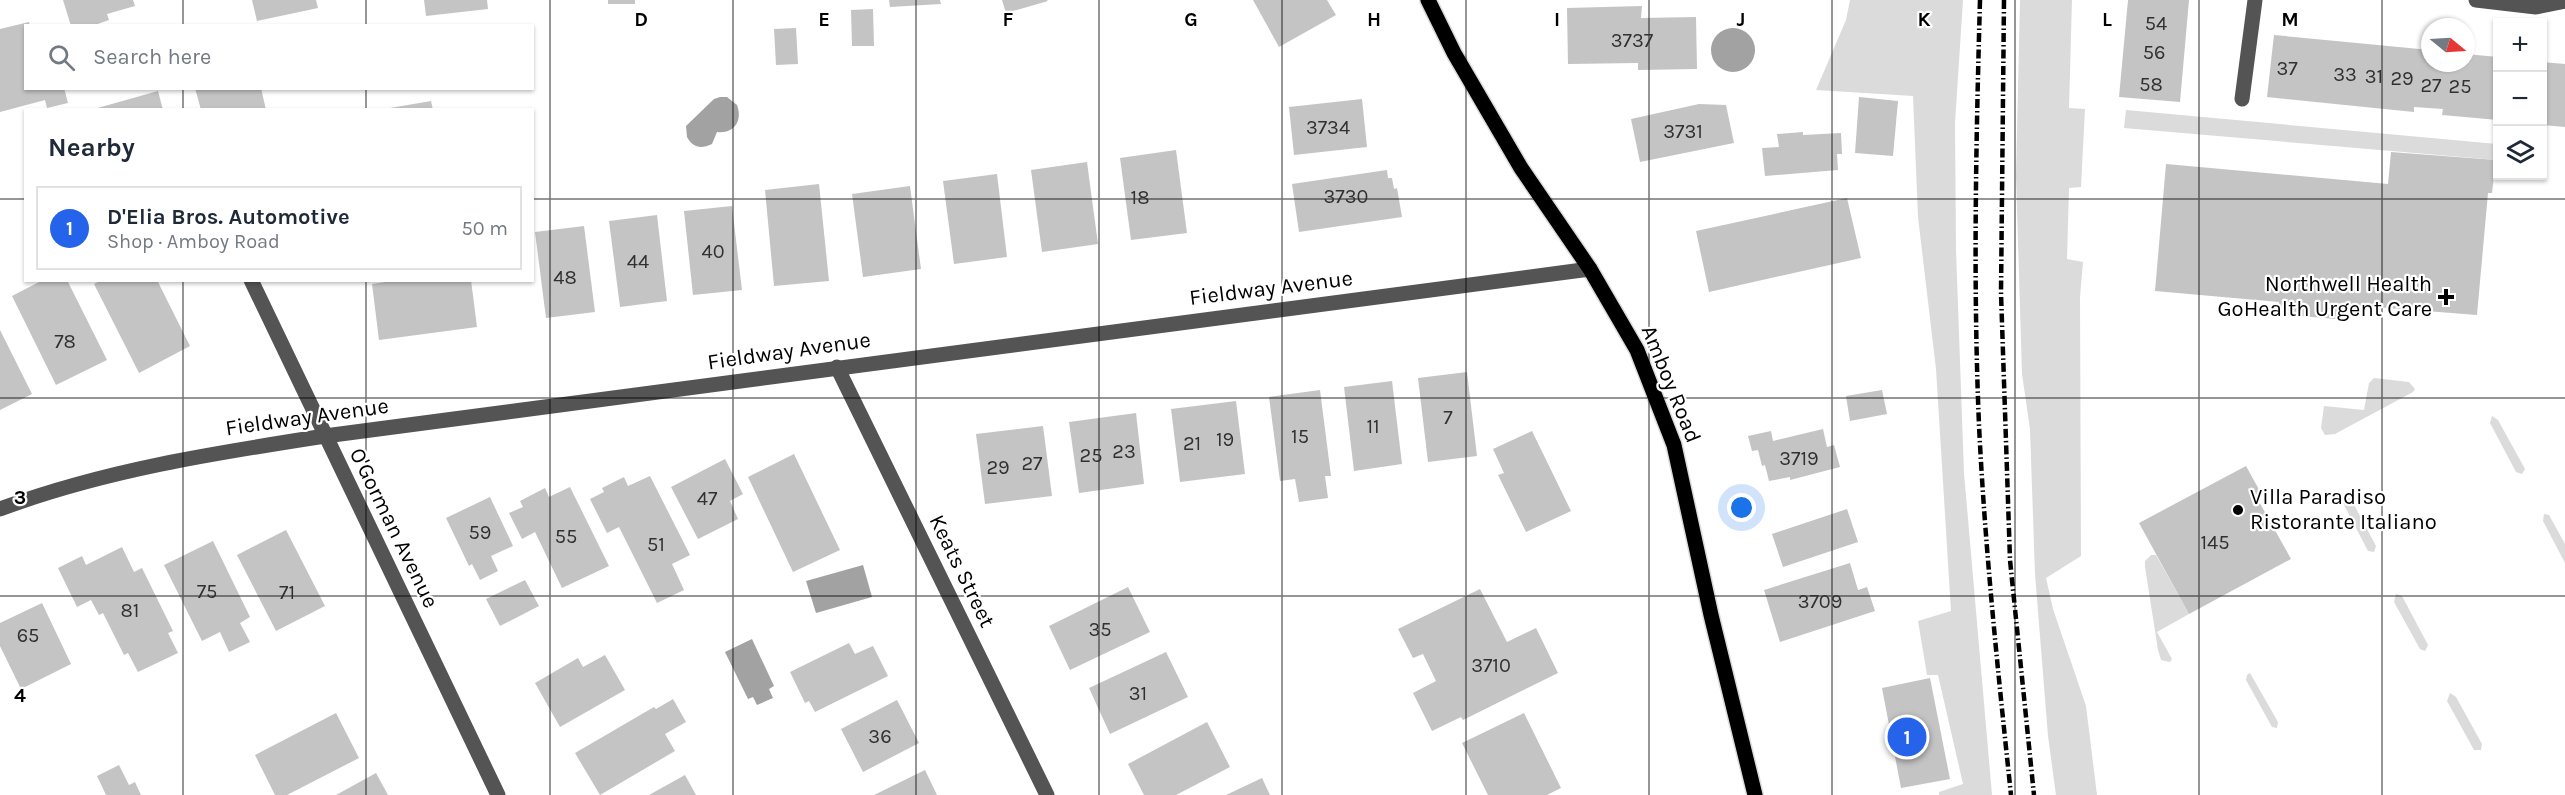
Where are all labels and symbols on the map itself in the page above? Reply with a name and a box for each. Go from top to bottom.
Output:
text: D [634,8,648,31]
text: E [818,8,830,31]
text: F [1003,8,1014,31]
text: G [1184,8,1198,31]
text: H [1367,8,1381,31]
text: I [1554,8,1560,31]
text: J [1737,8,1745,31]
text: K [1917,8,1931,31]
text: L [2102,8,2112,31]
text: M [2281,8,2299,31]
house number: 54 [2145,12,2167,35]
north arrow [2421,18,2475,72]
house number: 3737 [1611,29,1654,52]
house number: 56 [2143,41,2165,64]
house number: 37 [2276,57,2298,80]
house number: 33 [2333,63,2357,86]
house number: 31 [2365,65,2383,88]
house number: 29 [2390,67,2414,90]
house number: 58 [2139,73,2163,96]
house number: 27 [2421,74,2442,97]
house number: 25 [2449,75,2471,98]
house number: 3734 [1306,116,1350,139]
house number: 3731 [1663,120,1703,143]
house number: 3730 [1324,185,1368,208]
house number: 18 [1131,186,1149,209]
house number: 40 [701,240,725,263]
house number: 44 [627,250,649,273]
street label: Fieldway Avenue [1188,265,1354,311]
house number: 48 [553,266,577,289]
place label: Northwell Health GoHealth Urgent Care [2217,271,2432,322]
marker: Northwell Health GoHealth Urgent Care [2437,288,2455,306]
street label: Amboy Road [1636,321,1706,447]
street label: Fieldway Avenue [706,327,872,375]
house number: 78 [54,330,76,353]
street label: Fieldway Avenue [224,393,390,441]
house number: 7 [1443,406,1453,429]
house number: 11 [1366,415,1380,438]
house number: 15 [1291,425,1309,448]
house number: 19 [1216,428,1234,451]
house number: 21 [1183,432,1201,455]
house number: 23 [1112,440,1136,463]
street label: O'Gorman Avenue [344,444,444,612]
house number: 25 [1080,444,1102,467]
house number: 3719 [1779,447,1819,470]
house number: 27 [1022,452,1043,475]
house number: 29 [986,456,1010,479]
place label: Villa Paradiso Ristorante Italiano [2250,484,2437,535]
text: 3 [14,486,26,509]
house number: 47 [697,487,718,510]
your location [1727,493,1756,522]
marker: Villa Paradiso Ristorante Italiano [2231,503,2245,517]
street label: Keats Street [924,510,1000,632]
house number: 59 [469,521,491,544]
house number: 55 [555,525,577,548]
house number: 145 [2200,531,2230,554]
house number: 51 [647,533,665,556]
house number: 75 [197,580,217,603]
house number: 71 [279,581,295,604]
house number: 3709 [1798,590,1842,613]
house number: 81 [121,599,139,622]
house number: 35 [1088,618,1112,641]
house number: 65 [17,624,39,647]
house number: 3710 [1471,654,1511,677]
house number: 31 [1129,682,1147,705]
text: 4 [14,684,26,707]
pin: 1 [1888,714,1926,760]
house number: 36 [868,725,892,748]

